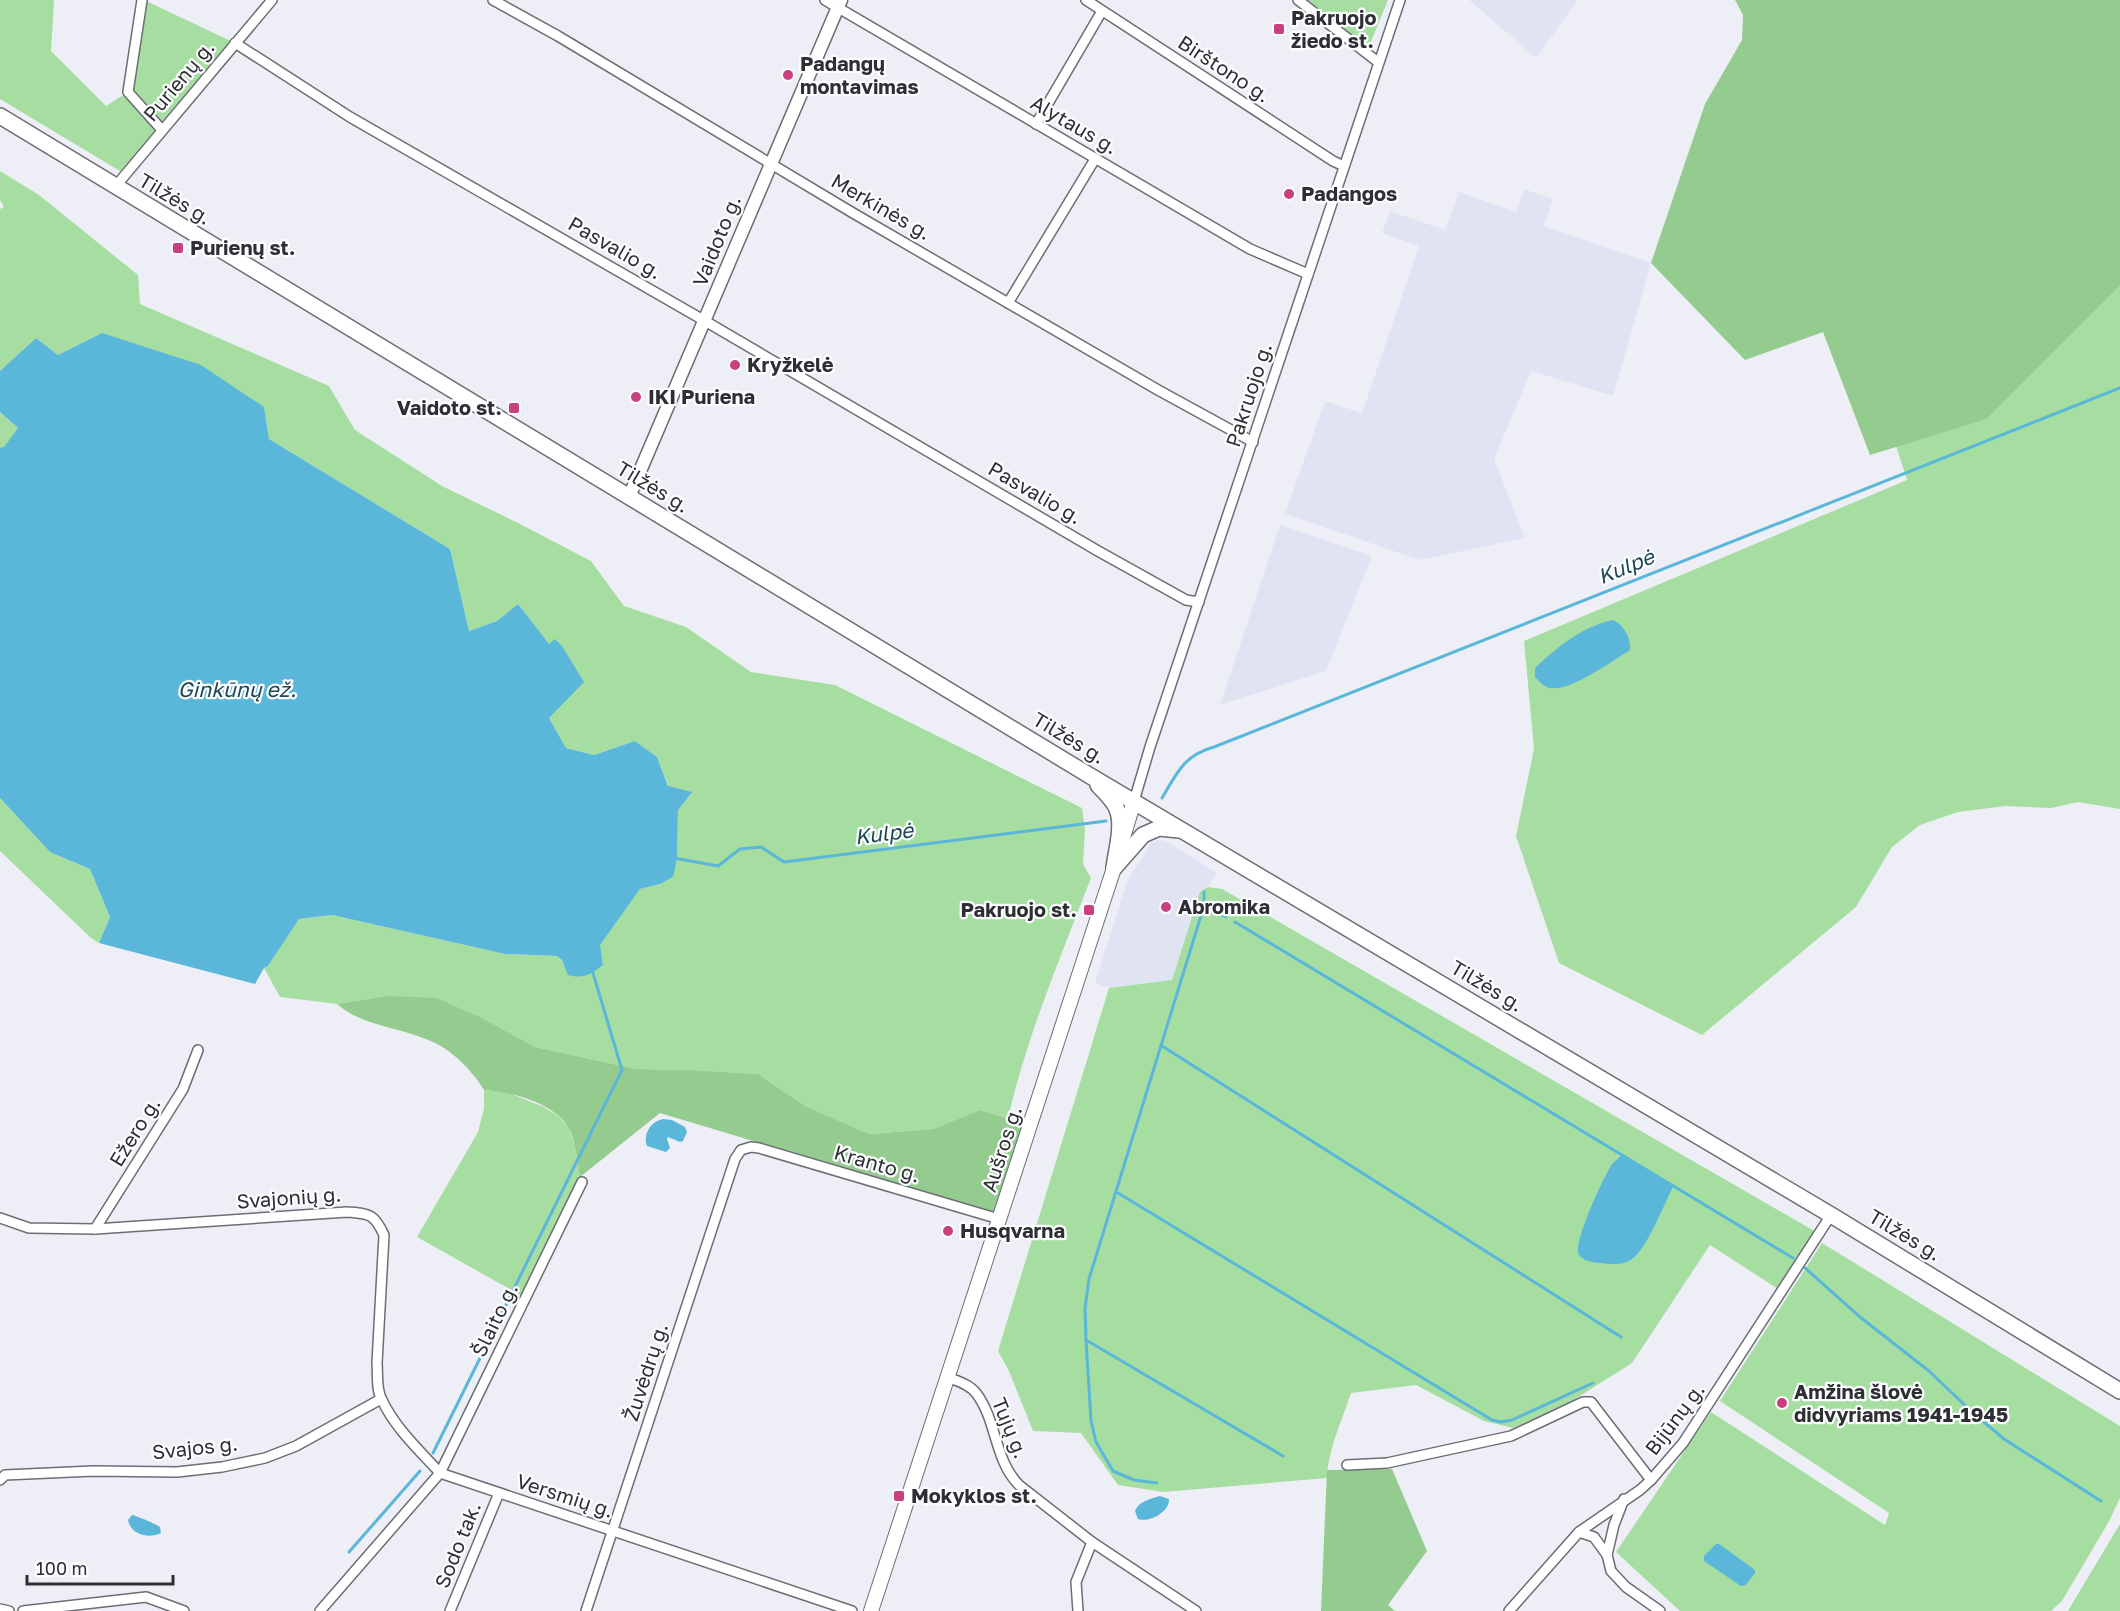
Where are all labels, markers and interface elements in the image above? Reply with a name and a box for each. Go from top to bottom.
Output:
place label: Pakruojo žiedo st. [1291,5,1376,52]
marker: Pakruojo žiedo st. [1272,22,1286,36]
street label: Birštono g. [1174,30,1275,107]
street label: Purienų g. [138,35,219,125]
place label: Padangų montavimas [800,51,919,98]
marker: Padangų montavimas [781,68,795,82]
street label: Alytaus g. [1027,90,1122,159]
street label: Tilžės g. [135,167,216,229]
street label: Merkinės g. [827,168,936,244]
place label: Padangos [1301,181,1397,205]
marker: Padangos [1282,187,1296,201]
street label: Vaidoto g. [687,191,745,290]
street label: Pasvalio g. [565,211,666,283]
place label: Purienų st. [190,235,295,259]
marker: Purienų st. [171,241,185,255]
street label: Pakruojo g. [1220,340,1276,450]
place label: Kryžkelė [747,352,834,376]
marker: Kryžkelė [728,358,742,372]
place label: IKI Puriena [648,384,755,408]
marker: IKI Puriena [629,390,643,404]
place label: Vaidoto st. [397,395,502,419]
marker: Vaidoto st. [507,401,521,415]
street label: Tilžės g. [613,455,694,517]
street label: Pasvalio g. [985,456,1086,528]
water label: Kulpė [1594,542,1659,589]
water label: Ginkūnų ež. [178,676,296,702]
street label: Tilžės g. [1029,706,1110,768]
water label: Kulpė [853,816,916,849]
place label: Abromika [1178,894,1270,918]
place label: Pakruojo st. [960,897,1077,921]
marker: Abromika [1159,900,1173,914]
marker: Pakruojo st. [1082,903,1096,917]
street label: Tilžės g. [1447,954,1528,1016]
street label: Ežero g. [104,1093,165,1170]
street label: Aušros g. [976,1103,1026,1195]
street label: Kranto g. [832,1139,923,1187]
street label: Svajonių g. [236,1181,342,1213]
street label: Tilžės g. [1865,1203,1946,1265]
place label: Husqvarna [960,1218,1065,1242]
marker: Husqvarna [941,1224,955,1238]
street label: Šlaito g. [466,1279,522,1360]
street label: Žuvėdrų g. [618,1320,672,1424]
street label: Bijūnų g. [1639,1378,1709,1459]
place label: Amžina šlovė didvyriams 1941-1945 [1794,1379,2008,1426]
street label: Tujų g. [988,1394,1034,1462]
marker: Amžina šlovė didvyriams 1941-1945 [1775,1396,1789,1410]
street label: Svajos g. [151,1431,239,1463]
street label: Versmių g. [514,1468,617,1522]
place label: Mokyklos st. [911,1483,1037,1507]
marker: Mokyklos st. [892,1489,906,1503]
street label: Sodo tak. [429,1498,485,1591]
scale bar [27,1548,172,1586]
text: 100 m [36,1557,87,1579]

